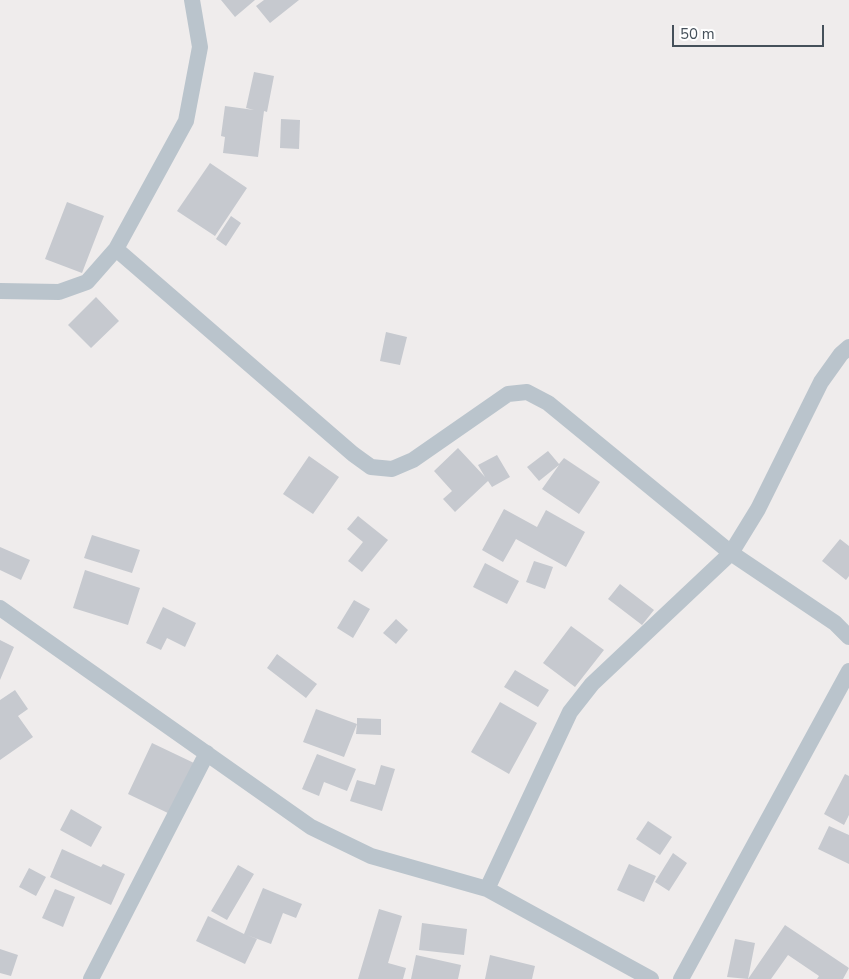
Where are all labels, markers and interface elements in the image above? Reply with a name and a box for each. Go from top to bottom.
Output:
scale bar [674,15,826,47]
text: 50 m [680,24,715,44]

